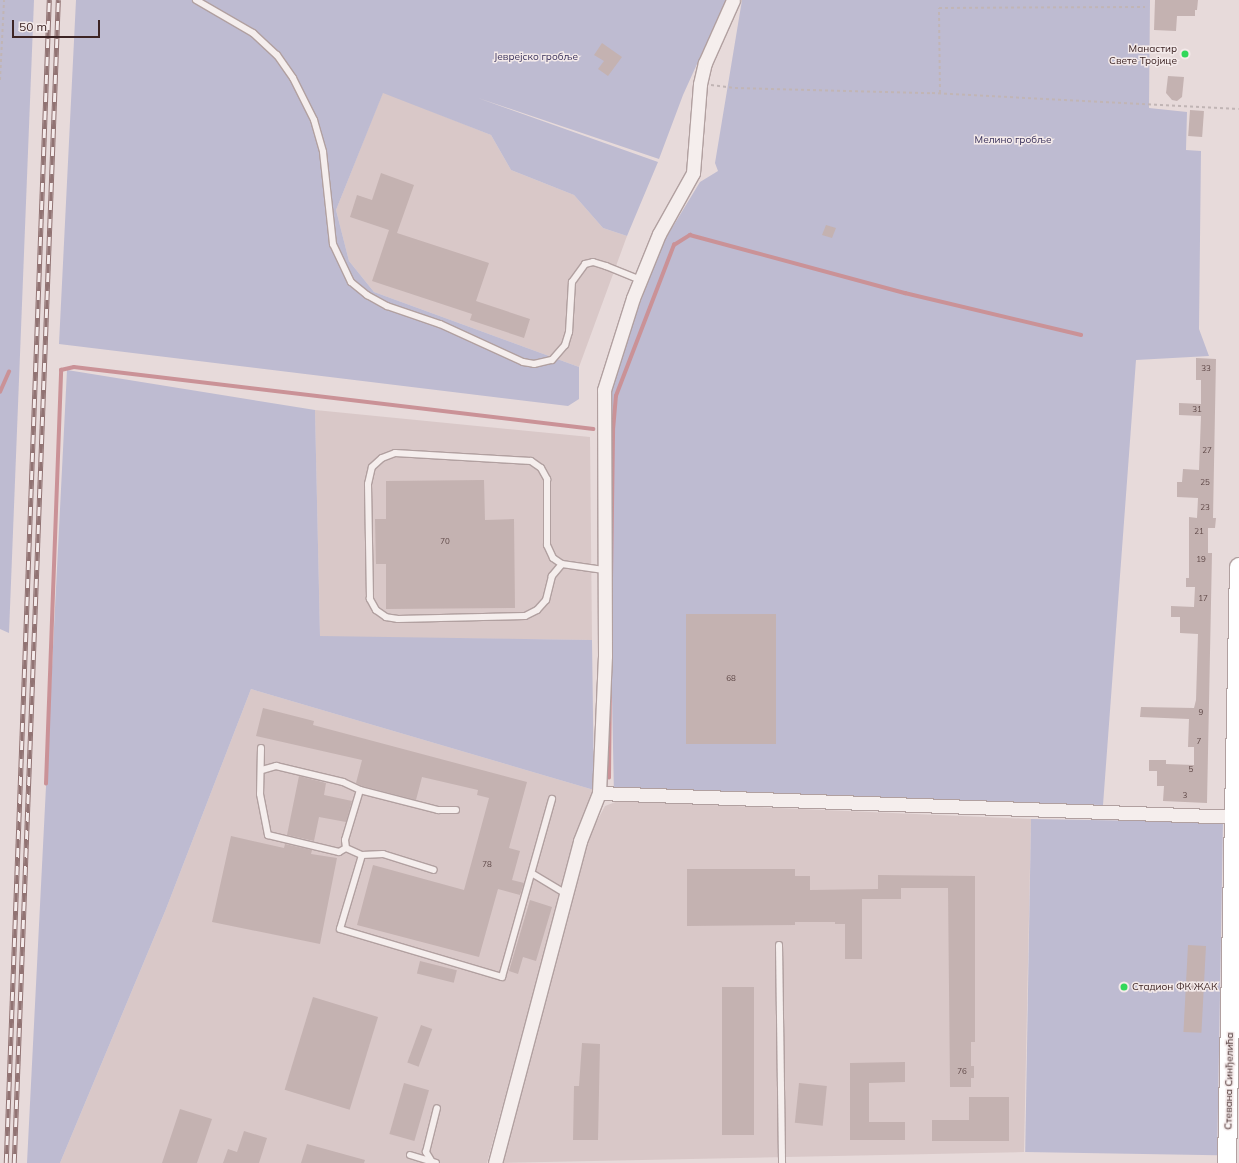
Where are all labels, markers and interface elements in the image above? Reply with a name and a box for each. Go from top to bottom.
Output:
scale bar [14,12,102,38]
text: 50 m [19,19,47,34]
place label: Манастир Свете Тројице [1109,42,1177,66]
marker: Манастир Свете Тројице [1180,49,1190,59]
park label: Јеврејско гробље [494,51,578,63]
park label: Мелино гробље [975,134,1051,146]
house number: 33 [1201,364,1211,374]
house number: 31 [1192,405,1202,415]
house number: 27 [1202,446,1212,456]
house number: 25 [1200,478,1210,488]
house number: 23 [1200,503,1210,513]
house number: 21 [1194,527,1204,537]
house number: 70 [440,537,450,547]
house number: 19 [1196,555,1206,565]
house number: 17 [1198,594,1208,604]
house number: 68 [726,674,736,684]
house number: 9 [1199,708,1203,718]
house number: 7 [1197,737,1201,747]
house number: 5 [1189,765,1193,775]
house number: 3 [1183,791,1187,801]
house number: 78 [482,860,492,870]
place label: Стадион ФК ЖАК [1132,981,1217,993]
marker: Стадион ФК ЖАК [1119,982,1129,992]
street label: Стевана Синђелића [1222,1032,1236,1130]
house number: 76 [957,1067,967,1077]

